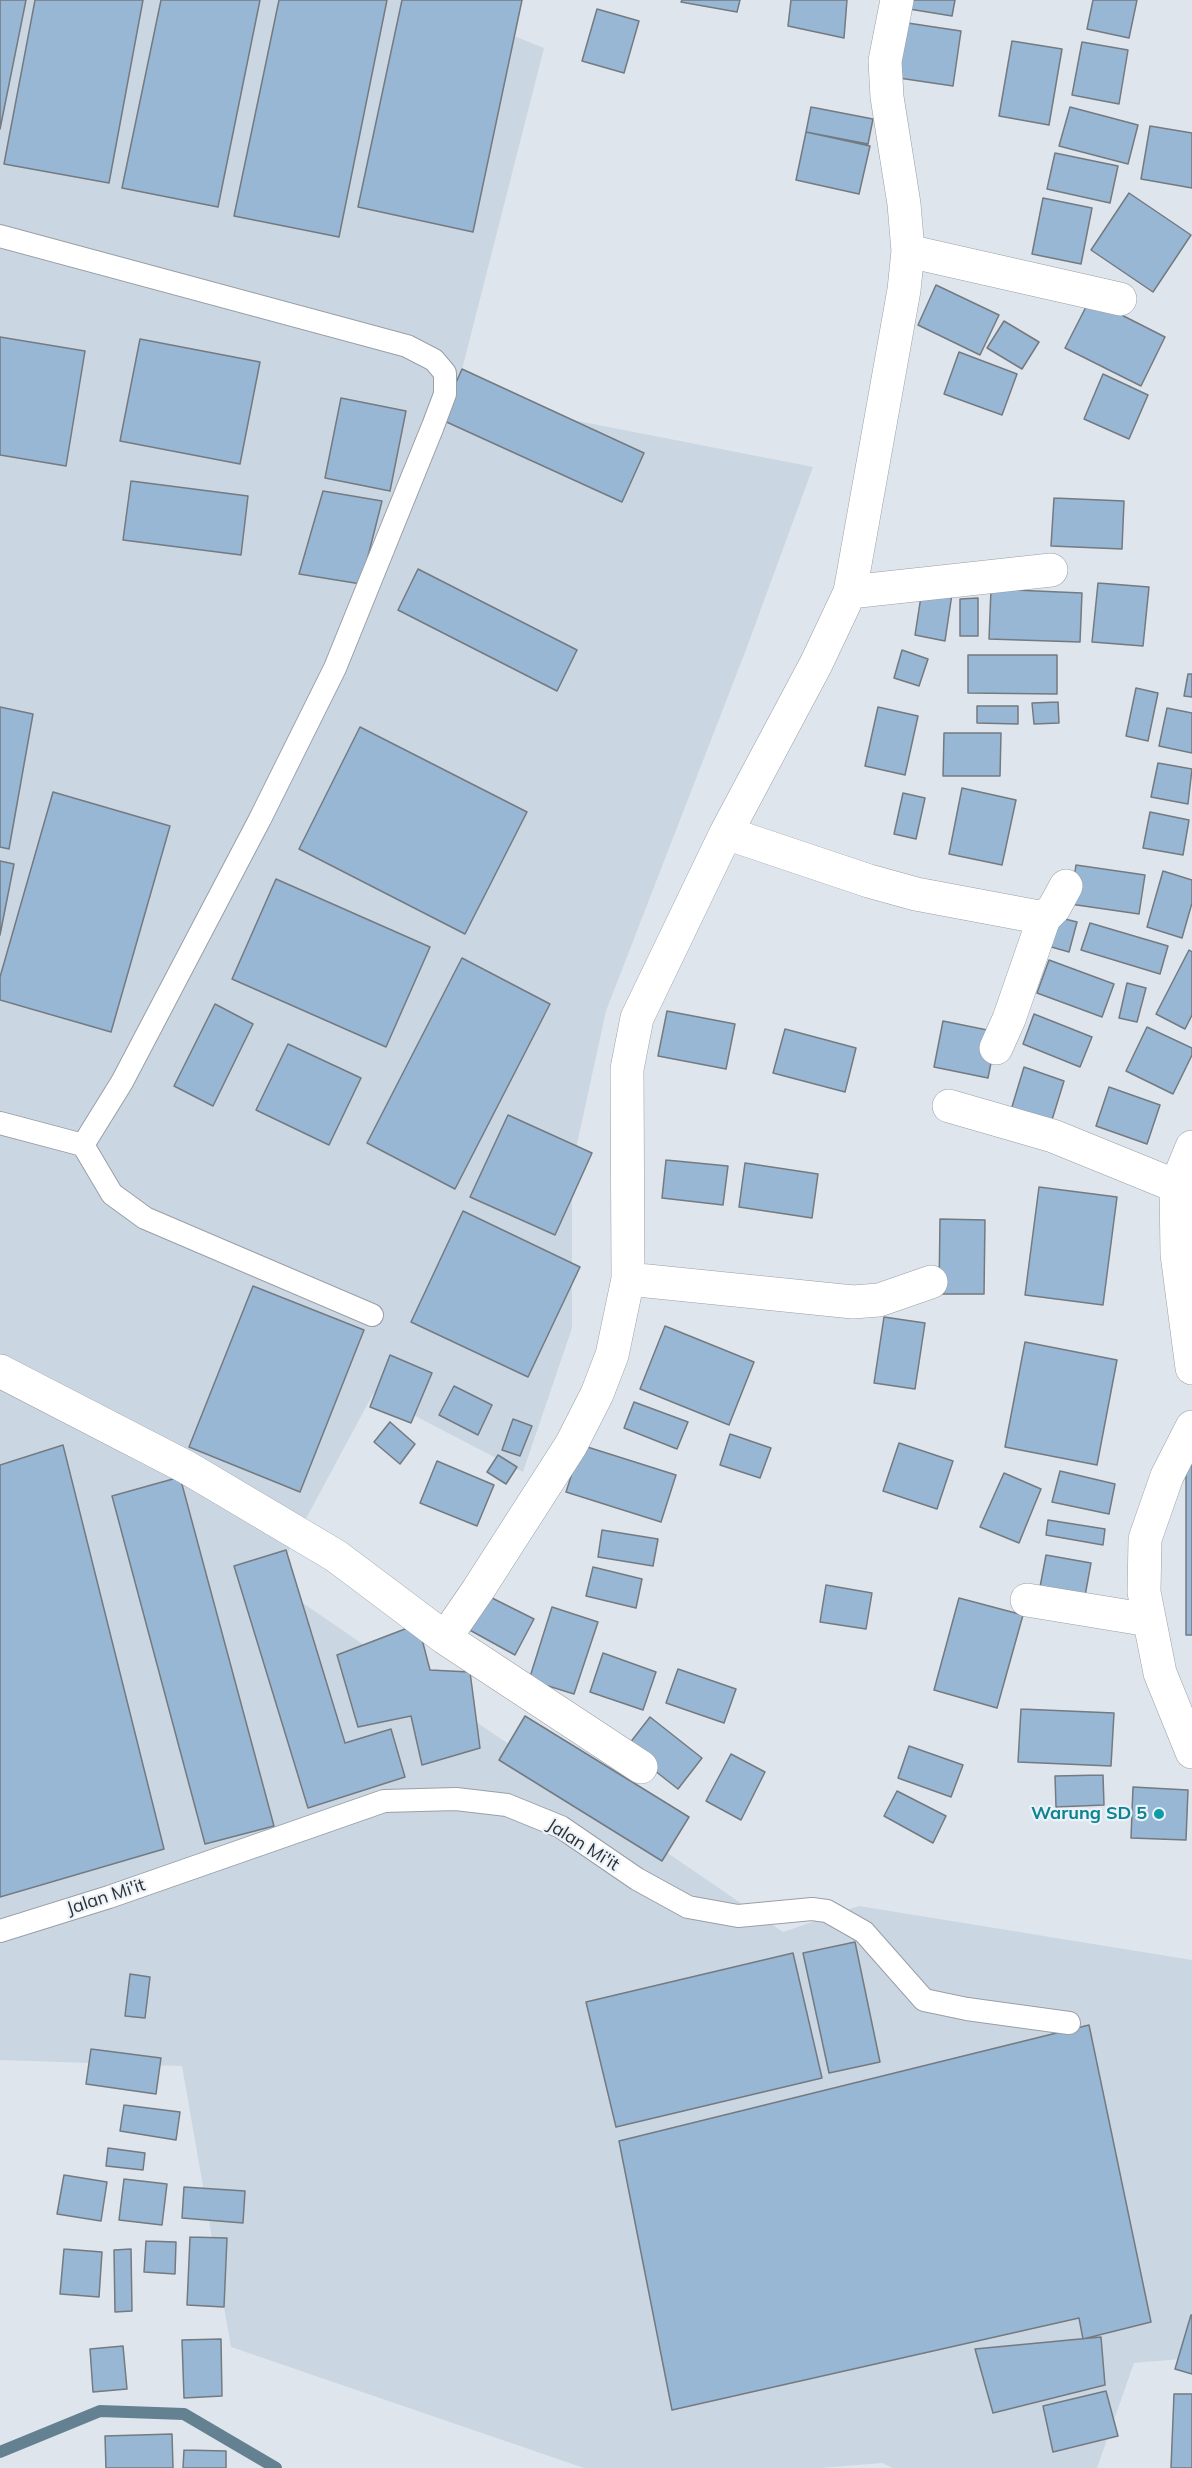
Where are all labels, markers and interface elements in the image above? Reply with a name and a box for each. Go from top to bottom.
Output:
place label: Warung SD 5 [1031,1803,1147,1825]
marker: Warung SD 5 [1152,1807,1166,1821]
street label: Jalan Mi'it [543,1814,623,1876]
street label: Jalan Mi'it [64,1874,148,1920]

